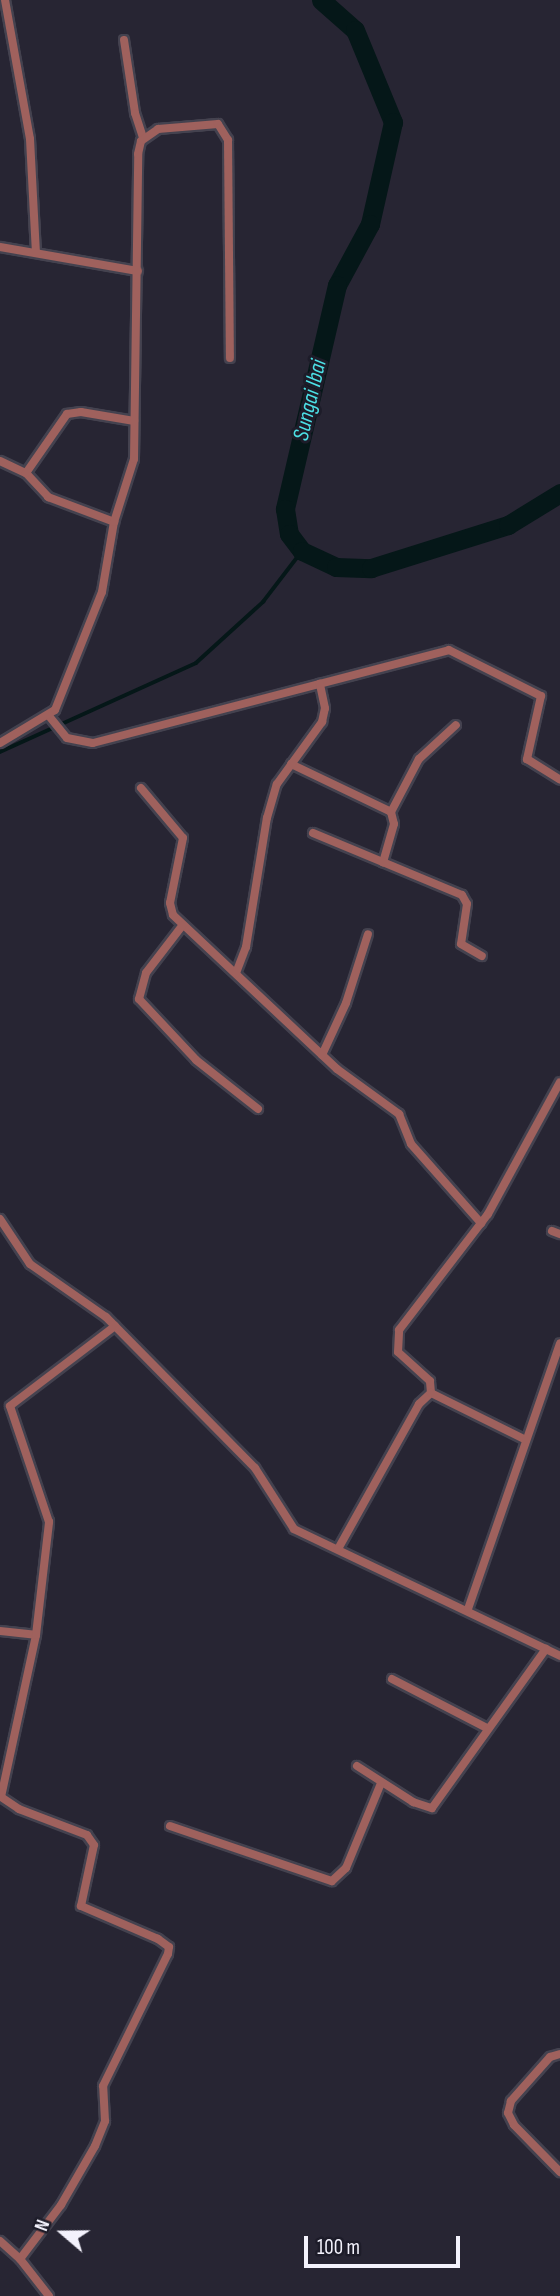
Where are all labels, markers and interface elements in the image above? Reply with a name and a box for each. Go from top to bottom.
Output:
water label: Sungai Ibai [287,357,333,443]
north arrow [28,2198,98,2268]
text: N [30,2217,55,2234]
scale bar [308,2222,464,2266]
text: 100 m [317,2235,360,2260]

